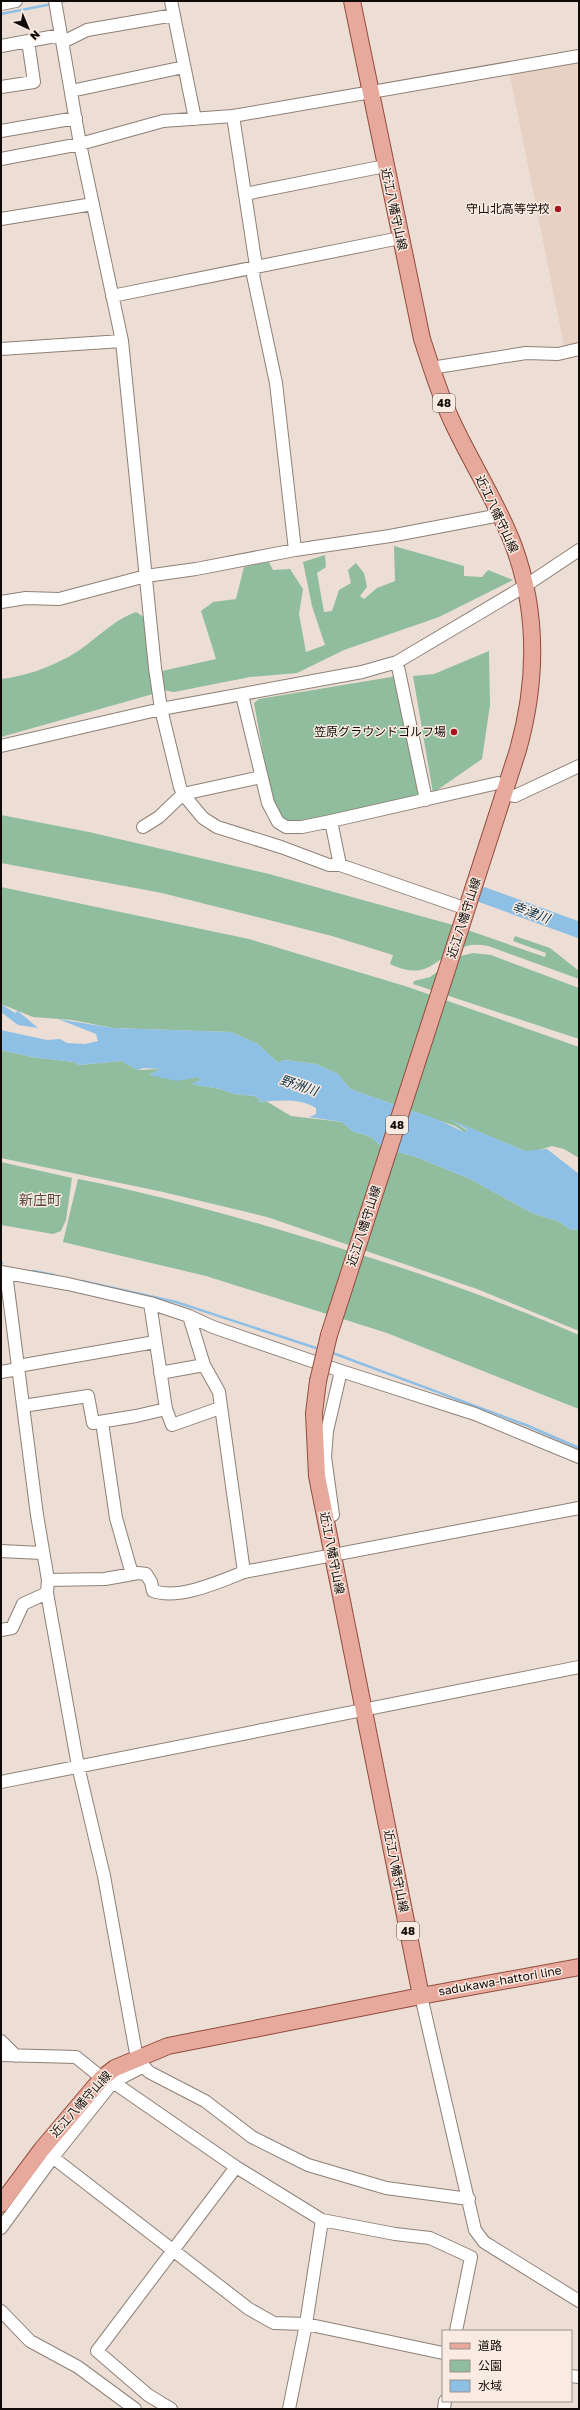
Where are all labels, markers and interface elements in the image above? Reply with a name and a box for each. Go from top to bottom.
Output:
north arrow [8,8,48,48]
text: N [28,28,43,43]
street label: 近江八幡守山線 [378,166,411,252]
place label: 守山北高等学校 [466,201,550,216]
marker: 守山北高等学校 [553,204,563,214]
road number: 48 [433,394,455,412]
street label: 近江八幡守山線 [473,473,522,555]
place label: 笠原グラウンドゴルフ場 [314,724,446,739]
marker: 笠原グラウンドゴルフ場 [449,727,459,737]
street label: 近江八幡守山線 [443,876,484,960]
water label: 幸津川 [510,898,554,927]
water label: 野洲川 [278,1071,322,1100]
road number: 48 [386,1116,408,1134]
street label: 近江八幡守山線 [343,1184,384,1268]
district label: 新庄町 [19,1191,61,1208]
street label: 近江八幡守山線 [317,1510,348,1596]
street label: 近江八幡守山線 [381,1828,412,1914]
road number: 48 [397,1922,419,1940]
street label: sadukawa-hattori line [437,1962,563,1999]
street label: 近江八幡守山線 [47,2067,114,2140]
legend [442,2330,572,2402]
text: 道路 [478,2338,502,2353]
text: 公園 [478,2358,502,2373]
text: 水域 [478,2378,502,2393]

